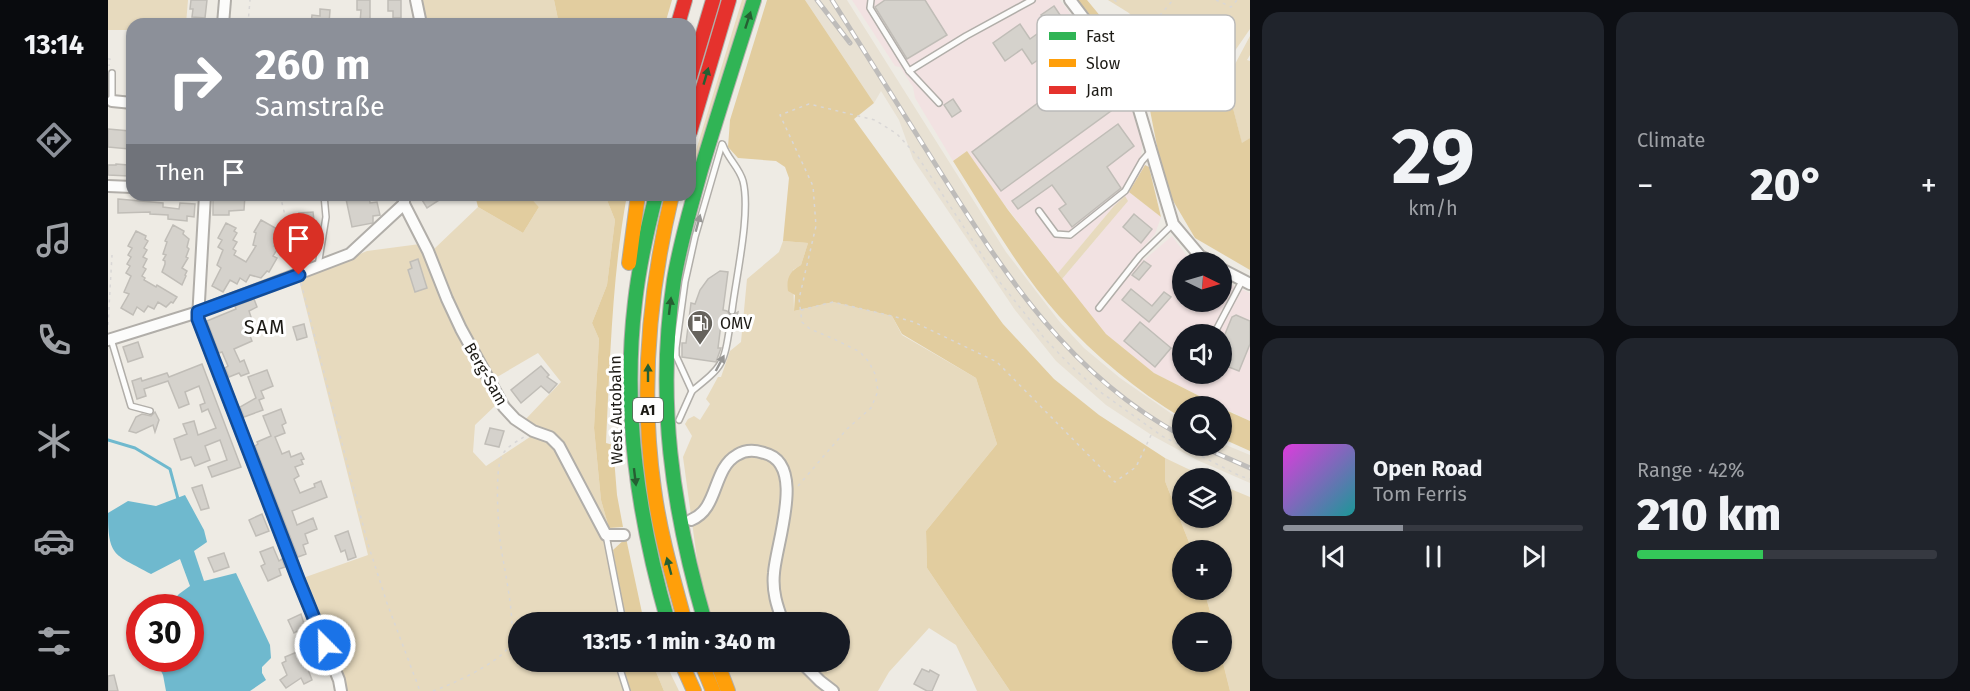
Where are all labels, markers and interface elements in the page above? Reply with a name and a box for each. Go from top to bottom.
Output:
one-way arrow [744,11,753,29]
legend [1037,15,1235,111]
text: Fast [1086,27,1115,46]
text: 13:14 [24,29,84,61]
text: 260 m [255,40,370,90]
icon: right [156,42,234,120]
text: Slow [1086,54,1121,73]
one-way arrow [702,67,712,85]
text: Jam [1086,81,1113,100]
text: Samstraße [255,91,385,123]
text: 29 [1391,110,1475,204]
icon: directions [33,119,75,161]
text: Climate [1637,128,1705,152]
icon: arrive [217,156,250,189]
text: 20° [1750,158,1824,212]
text: Then [156,159,205,186]
text: − [1637,166,1654,206]
text: + [1921,166,1937,206]
text: km/h [1408,196,1458,220]
pin [273,213,324,275]
one-way arrow [694,214,704,232]
icon: music [33,219,75,261]
icon: arrive [282,222,315,255]
north arrow [1172,252,1232,312]
map controls [1172,252,1232,672]
one-way arrow [666,297,675,316]
fuel station icon: OMV [685,308,715,346]
place label: OMV [720,314,752,333]
district label: SAM [244,315,286,339]
icon: phone [33,319,75,361]
button: sound [1172,324,1232,384]
street label: Berg-Sam [460,339,512,409]
one-way arrow [715,354,725,371]
street label: West Autobahn [606,355,626,465]
one-way arrow [643,364,653,383]
button: search [1172,396,1232,456]
road number: A1 [633,398,663,422]
icon: climate [33,420,75,462]
text: Open Road [1373,455,1483,482]
text: Range · 42% [1637,458,1745,482]
one-way arrow [630,468,640,487]
button: layers [1172,468,1232,528]
text: Tom Ferris [1373,482,1467,506]
text: 210 km [1637,488,1781,542]
icon: car [33,520,75,562]
button: + [1172,540,1232,600]
icon: previous [1317,540,1350,573]
icon: pause [1417,540,1450,573]
icon: next [1517,540,1550,573]
one-way arrow [664,557,674,575]
speed limit sign: 30 [126,594,204,672]
button: − [1172,612,1232,672]
position arrow [293,613,357,677]
icon: filters [33,620,75,662]
text: 13:15 · 1 min · 340 m [582,628,776,655]

